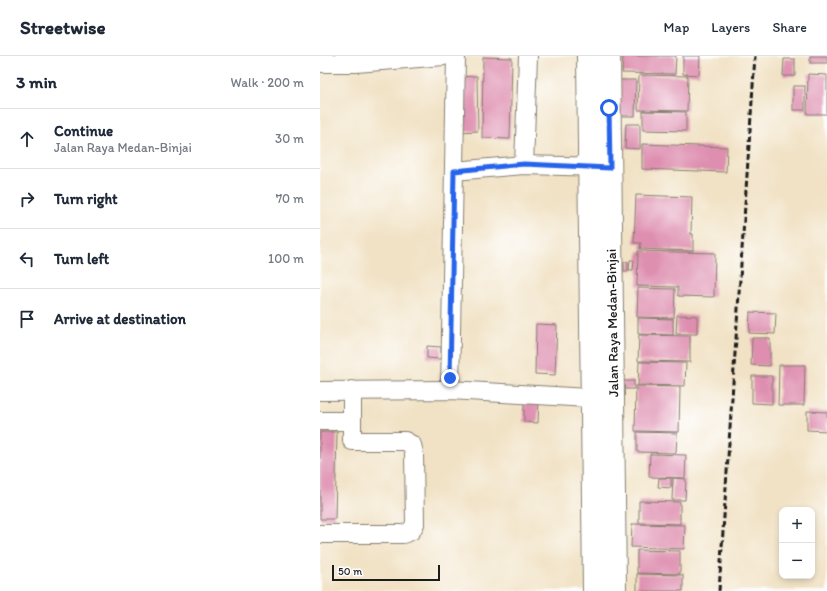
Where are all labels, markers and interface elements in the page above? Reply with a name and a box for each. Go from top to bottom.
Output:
text: Streetwise [20,16,106,39]
text: Map [664,19,689,36]
text: Layers [711,19,750,36]
text: Share [772,19,807,36]
text: 3 min [16,72,57,92]
text: Walk · 200 m [231,75,304,90]
route start [600,99,618,117]
text: Continue [54,122,113,140]
icon: ahead [16,128,38,150]
text: 30 m [275,131,304,146]
text: Jalan Raya Medan-Binjai [54,140,192,155]
icon: right [16,188,38,210]
text: Turn right [54,190,118,208]
text: 70 m [276,191,304,206]
icon: left [16,248,38,270]
street label: Jalan Raya Medan-Binjai [603,249,622,397]
text: Turn left [54,250,109,268]
text: 100 m [268,251,304,266]
icon: arrive [16,308,38,330]
text: Arrive at destination [54,310,186,328]
route end [441,369,459,387]
map controls [779,507,815,579]
button: + [779,507,815,543]
button: − [779,543,815,579]
scale bar [332,563,440,582]
text: 50 m [338,565,362,578]

